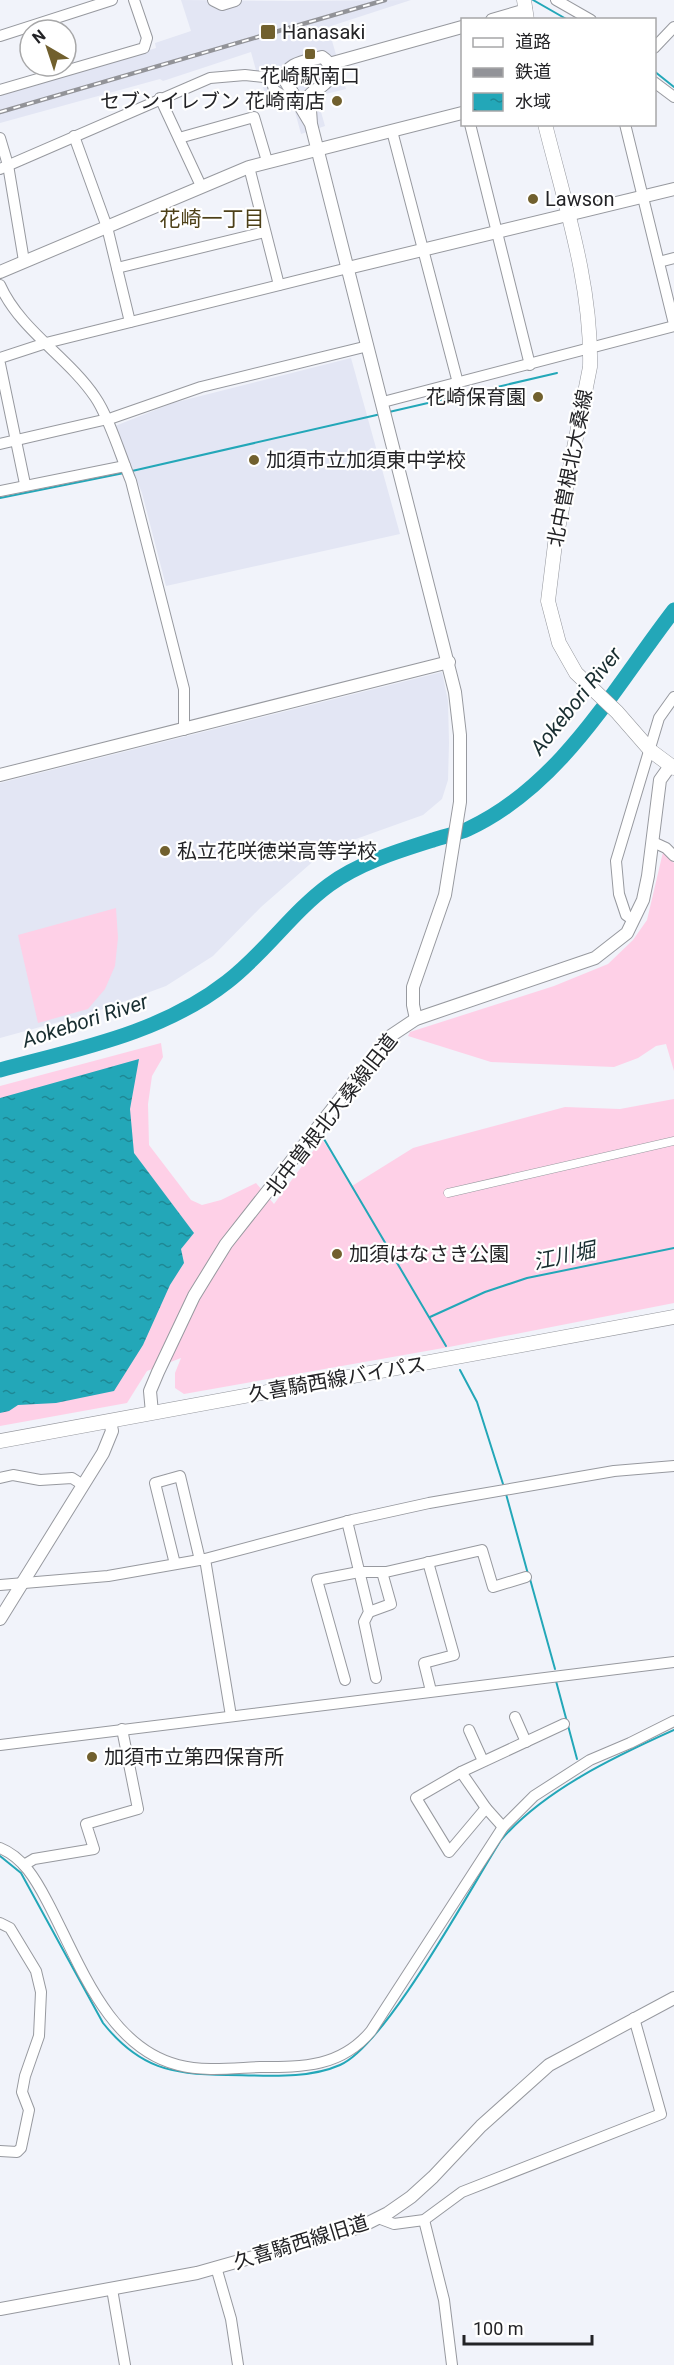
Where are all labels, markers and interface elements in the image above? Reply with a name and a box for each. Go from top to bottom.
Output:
north arrow [18,18,78,78]
legend [461,18,656,126]
place label: Hanasaki [282,20,365,44]
marker: Hanasaki [259,23,277,41]
text: N [29,26,49,48]
text: 道路 [515,31,551,52]
marker: 花崎駅南口 [303,47,317,61]
text: 鉄道 [515,61,551,82]
place label: 花崎駅南口 [260,64,360,88]
place label: セブンイレブン 花崎南店 [100,89,325,113]
text: 水域 [515,91,551,112]
marker: セブンイレブン 花崎南店 [330,94,344,108]
place label: Lawson [545,187,614,211]
marker: Lawson [526,192,540,206]
district label: 花崎一丁目 [160,207,265,231]
place label: 花崎保育園 [426,385,526,409]
street label: 北中曽根北大桑線 [543,387,597,549]
marker: 花崎保育園 [531,390,545,404]
place label: 加須市立加須東中学校 [266,448,466,472]
marker: 加須市立加須東中学校 [247,453,261,467]
water label: Aokebori River [525,642,627,760]
place label: 私立花咲徳栄高等学校 [177,839,377,863]
marker: 私立花咲徳栄高等学校 [158,844,172,858]
water label: Aokebori River [18,989,152,1053]
street label: 北中曽根北大桑線旧道 [260,1029,402,1201]
water label: 江川堀 [531,1237,600,1274]
place label: 加須はなさき公園 [349,1242,509,1266]
marker: 加須はなさき公園 [330,1247,344,1261]
street label: 久喜騎西線バイパス [246,1352,428,1406]
place label: 加須市立第四保育所 [104,1745,284,1769]
marker: 加須市立第四保育所 [85,1750,99,1764]
street label: 久喜騎西線旧道 [231,2210,371,2274]
scale bar [464,2308,592,2346]
text: 100 m [473,2318,524,2339]

